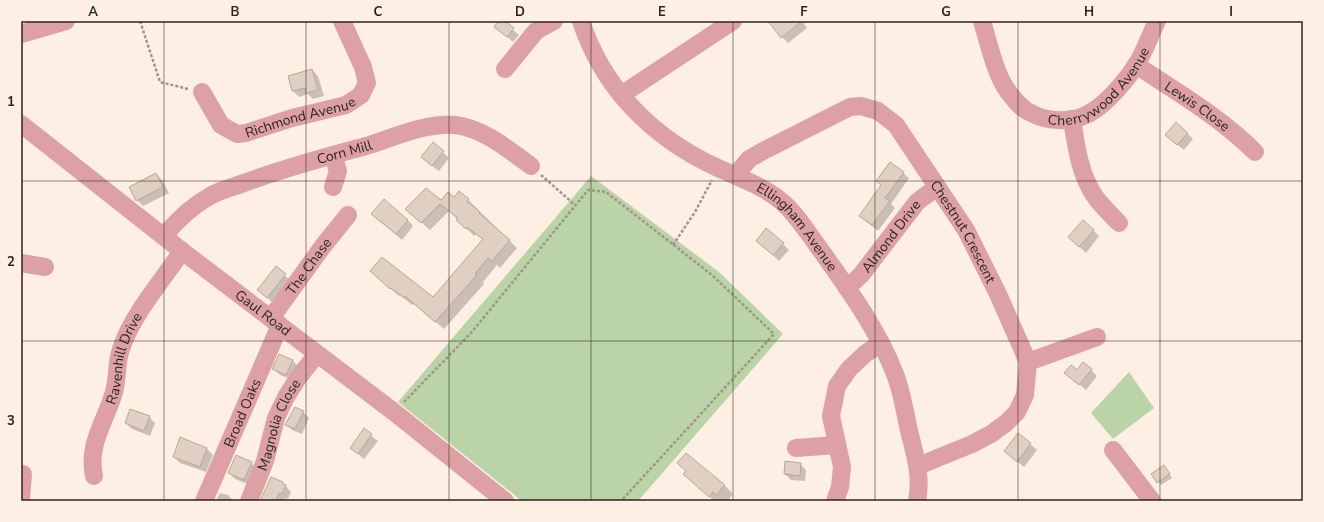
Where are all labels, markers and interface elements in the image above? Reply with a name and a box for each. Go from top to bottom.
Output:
text: A [88,3,98,21]
text: B [231,3,240,21]
text: C [374,3,383,21]
text: D [515,3,525,21]
text: E [658,3,666,21]
text: F [800,3,808,21]
text: G [941,3,951,21]
text: H [1084,3,1094,21]
text: I [1229,3,1233,21]
street label: Cherrywood Avenue [1047,44,1154,130]
street label: Lewis Close [1161,77,1234,136]
street label: Richmond Avenue [242,92,359,142]
text: 1 [7,93,15,111]
street label: Corn Mill [314,135,375,169]
street label: Chestnut Crescent [926,176,1000,286]
street label: Ellingham Avenue [753,178,842,275]
street label: Almond Drive [857,196,925,277]
street label: The Chase [281,233,336,299]
text: 2 [7,253,15,271]
street label: Gaul Road [231,285,295,340]
street label: Ravenhill Drive [101,309,146,407]
street label: Broad Oaks [219,375,265,450]
street label: Magnolia Close [253,375,305,474]
text: 3 [7,412,15,430]

